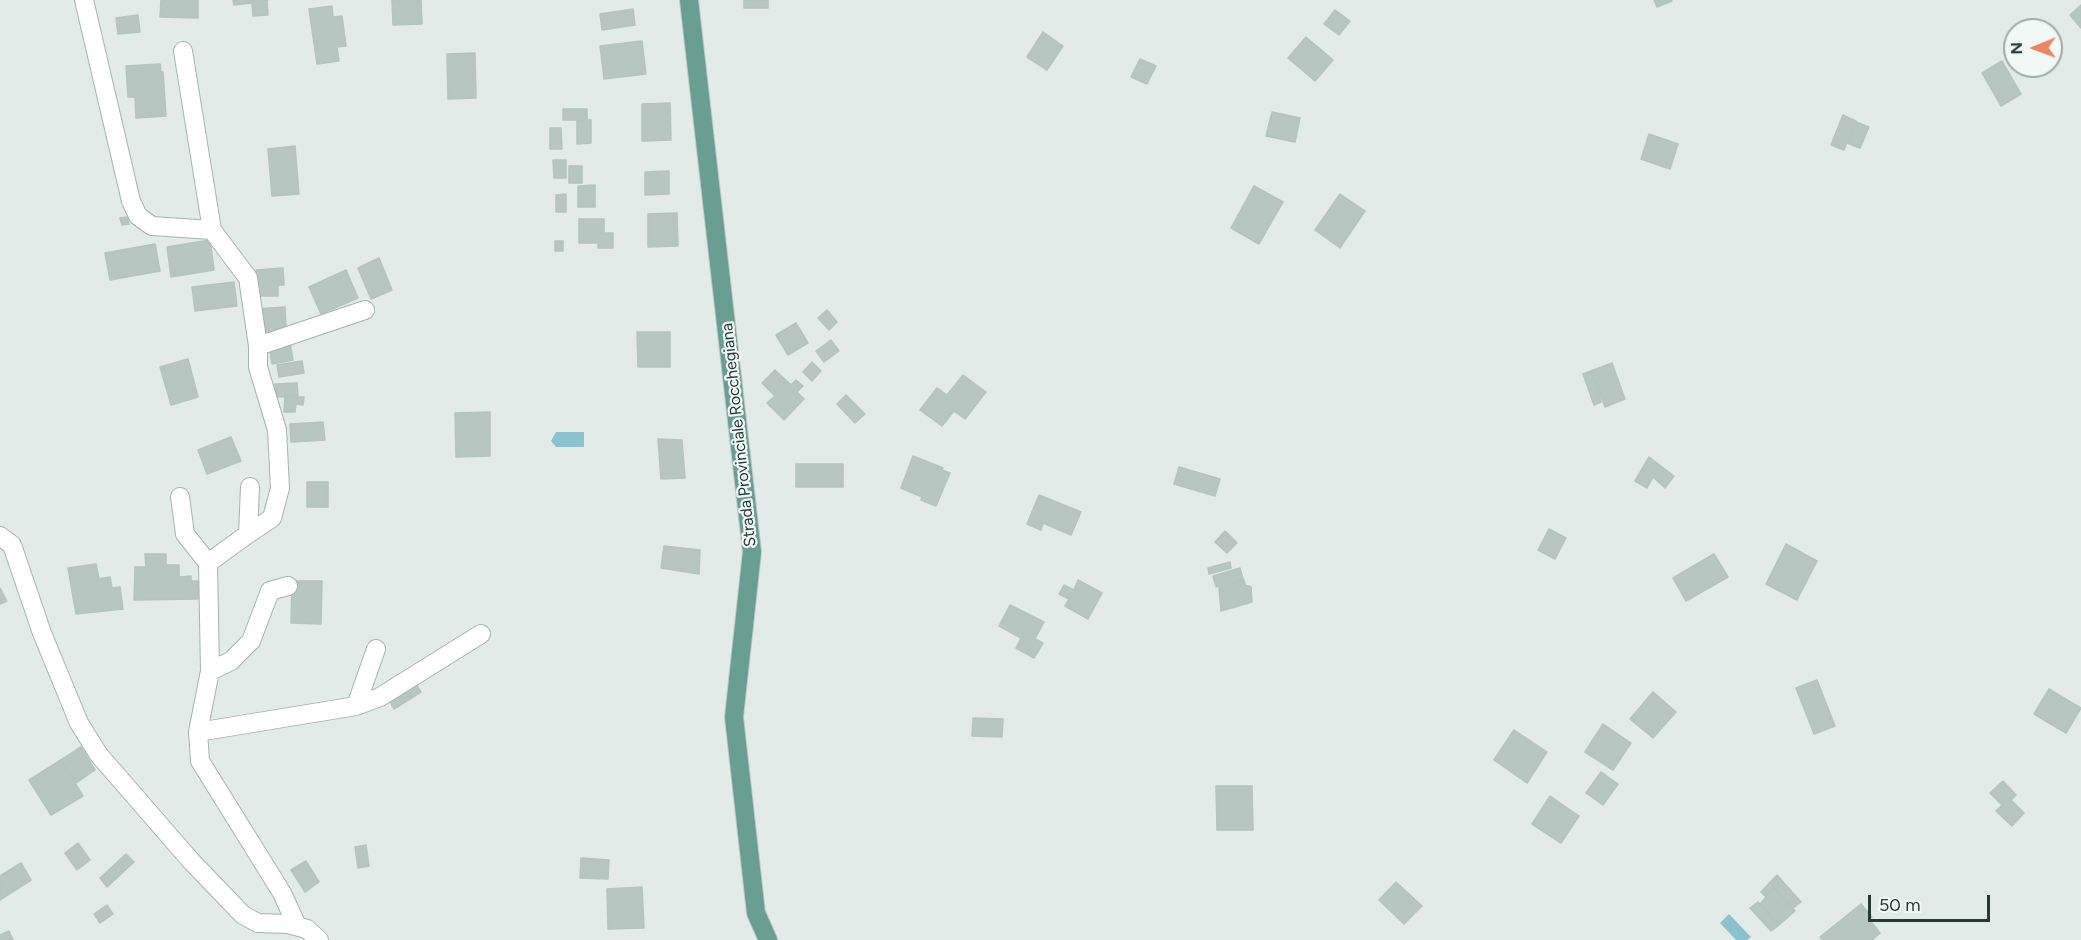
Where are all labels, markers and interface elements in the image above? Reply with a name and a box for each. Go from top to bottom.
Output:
north arrow [2003,18,2063,78]
text: N [2007,42,2026,55]
street label: Strada Provinciale Rocchegiana [718,322,760,548]
scale bar [1871,883,1992,921]
text: 50 m [1879,894,1921,916]

